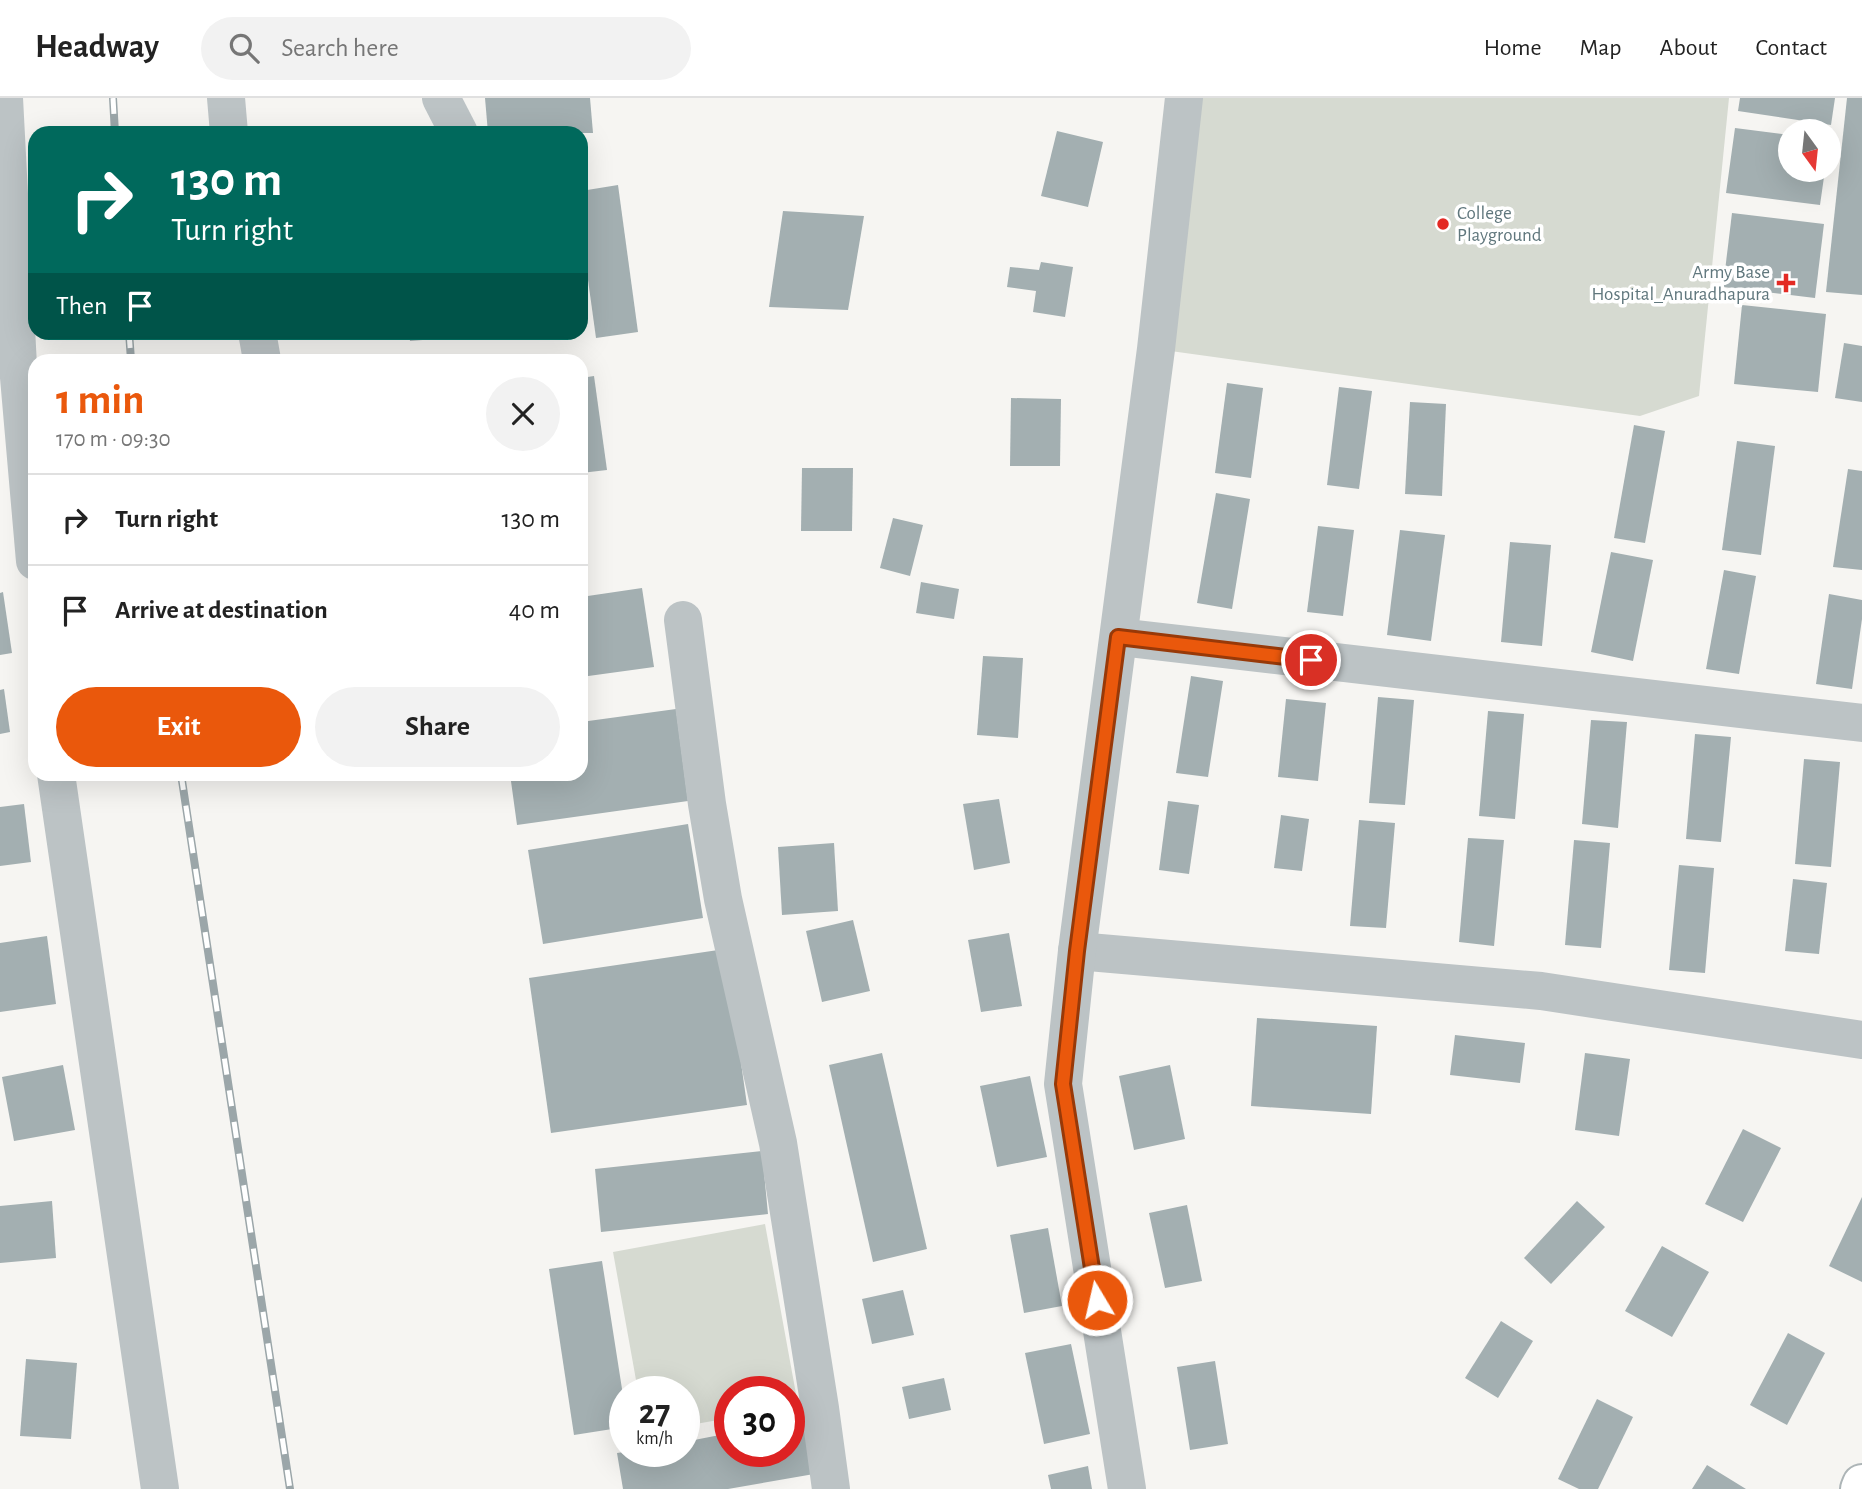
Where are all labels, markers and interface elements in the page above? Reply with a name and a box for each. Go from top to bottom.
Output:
search box [201,17,691,80]
icon: search [225,29,263,67]
text: Headway [35,31,159,64]
text: Search here [281,35,399,61]
text: Home [1484,36,1542,60]
text: Map [1580,36,1622,60]
text: About [1660,36,1717,60]
text: Contact [1755,36,1827,60]
north arrow [1778,119,1841,182]
map controls [1778,119,1841,182]
icon: right [56,154,147,245]
text: 130 m [171,156,282,205]
place label: College Playground [1457,204,1542,245]
text: Turn right [171,214,293,246]
marker: College Playground [1435,216,1451,232]
place label: Army Base Hospital_Anuradhapura [1591,263,1770,304]
marker: Army Base Hospital_Anuradhapura [1776,273,1796,293]
icon: arrive [121,287,159,325]
text: Then [56,293,107,319]
button: close [486,377,560,451]
text: 1 min [56,379,145,421]
text: 170 m · 09:30 [56,428,171,451]
icon: right [56,501,94,539]
text: Turn right [115,506,218,532]
text: 130 m [502,506,560,532]
icon: arrive [56,592,94,630]
text: Arrive at destination [115,597,328,623]
text: 40 m [509,597,560,623]
pin [1281,630,1341,690]
icon: arrive [1292,641,1330,679]
button: Exit [56,687,301,767]
button: Share [315,687,560,767]
position arrow [1060,1263,1134,1337]
speed limit sign: 30 [714,1376,805,1467]
text: 27 [639,1395,670,1430]
text: km/h [636,1430,673,1448]

